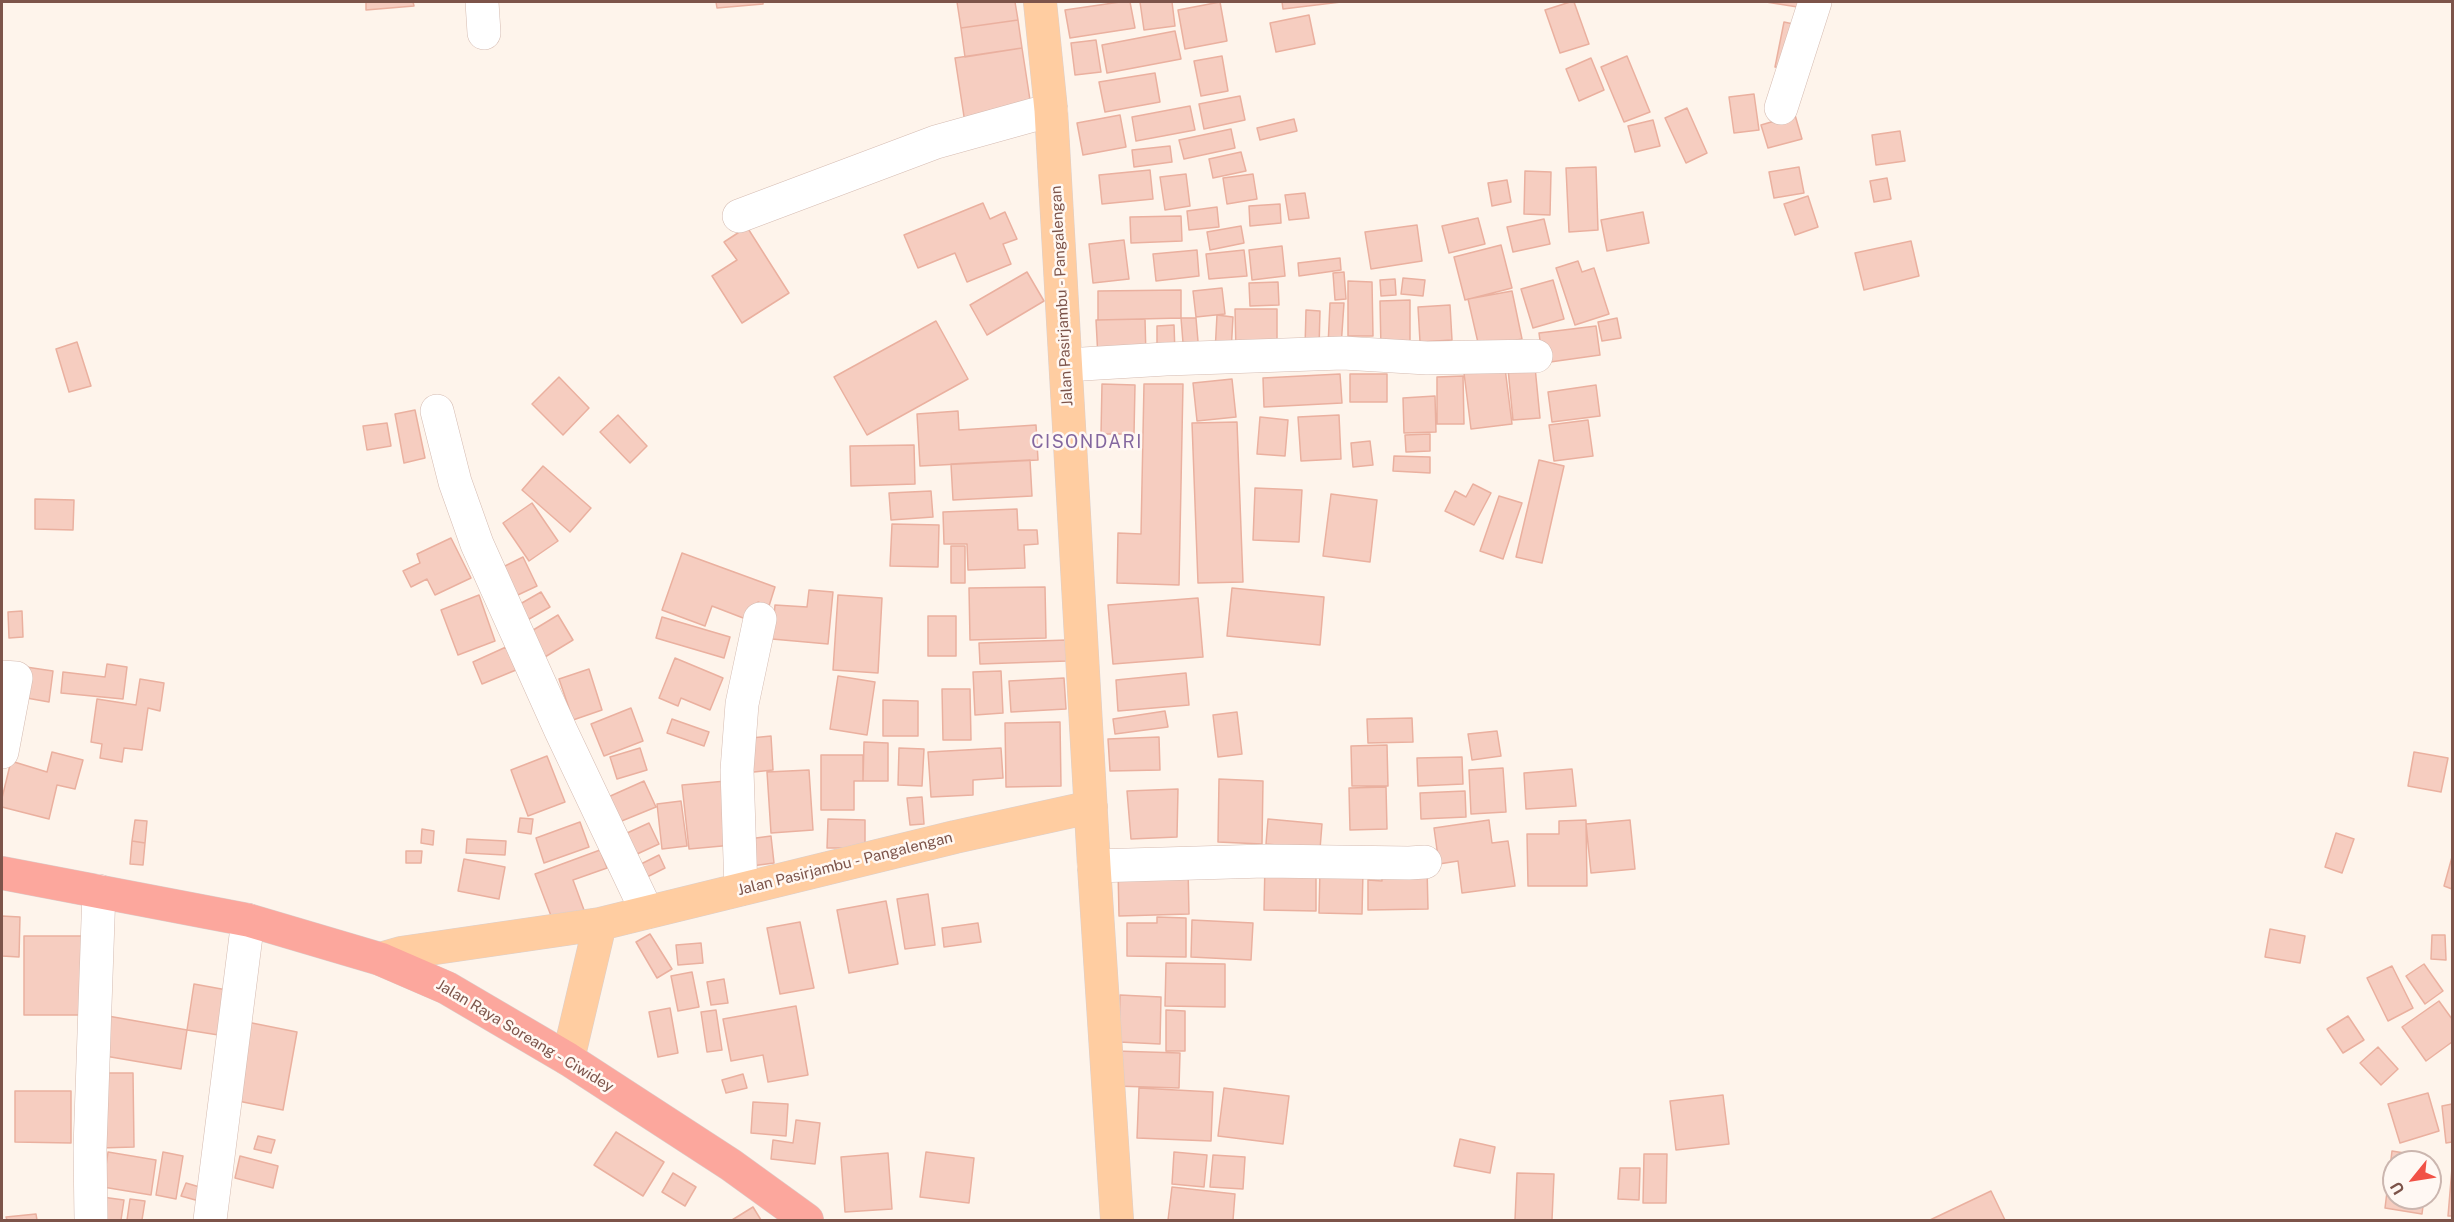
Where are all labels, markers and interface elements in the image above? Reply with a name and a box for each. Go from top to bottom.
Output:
street label: Jalan Pasirjambu - Pangalengan [1047,185,1077,407]
district label: CISONDARI [1031,431,1143,453]
street label: Jalan Pasirjambu - Pangalengan [736,829,954,899]
street label: Jalan Raya Soreang - Ciwidey [433,976,617,1096]
north arrow [2382,1150,2442,1210]
text: U [2387,1178,2409,1198]

